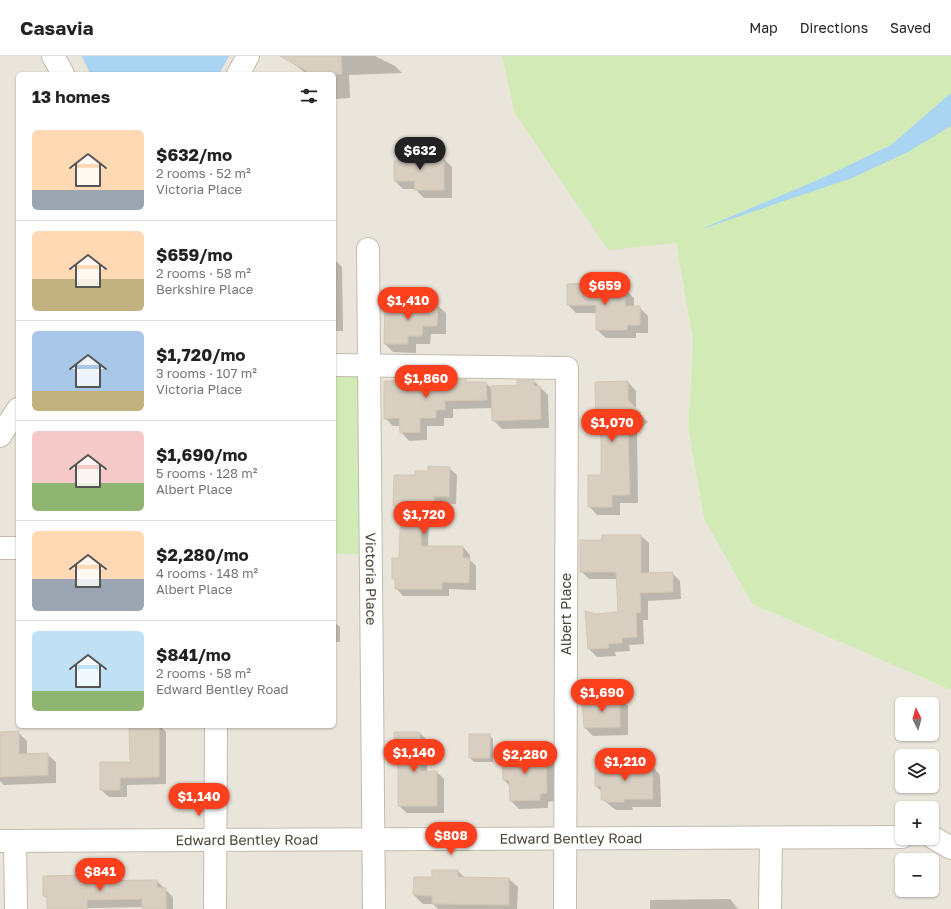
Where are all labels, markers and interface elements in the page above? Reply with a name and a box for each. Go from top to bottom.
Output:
text: Casavia [20,16,94,39]
text: Map [749,19,778,36]
text: Directions [800,19,868,36]
text: Saved [890,19,931,36]
icon: filters [298,85,320,107]
text: 13 homes [32,86,110,107]
pin: $632 [396,137,444,171]
text: $632 [404,142,436,158]
text: $632/mo [156,144,232,165]
icon: home [64,146,112,194]
text: 2 rooms · 52 m² [156,165,251,181]
text: Victoria Place [156,181,242,197]
text: $659/mo [156,244,233,265]
icon: home [64,247,112,295]
text: 2 rooms · 58 m² [156,265,251,281]
pin: $659 [581,272,629,306]
text: $659 [588,277,622,293]
text: Berkshire Place [156,281,253,297]
pin: $1,410 [375,287,441,321]
text: $1,410 [387,292,429,308]
text: $1,720/mo [156,344,246,365]
icon: home [64,347,112,395]
text: 3 rooms · 107 m² [156,365,257,381]
pin: $1,860 [393,365,459,399]
text: $1,860 [404,370,448,386]
text: Victoria Place [156,381,242,397]
pin: $1,070 [579,409,645,443]
text: $1,070 [590,414,634,430]
text: $1,690/mo [156,444,247,465]
icon: home [64,447,112,495]
text: 5 rooms · 128 m² [156,465,257,481]
text: Albert Place [156,481,233,497]
pin: $1,720 [391,501,457,535]
text: $1,720 [402,506,446,522]
street label: Victoria Place [363,533,380,625]
text: $2,280/mo [156,544,249,565]
icon: home [64,547,112,595]
text: 4 rooms · 148 m² [156,565,258,581]
street label: Albert Place [557,573,574,655]
text: Albert Place [156,581,233,597]
text: $841/mo [156,644,231,665]
icon: home [64,647,112,695]
text: 2 rooms · 58 m² [156,665,251,681]
pin: $1,690 [569,679,635,713]
text: Edward Bentley Road [156,681,289,697]
text: $1,690 [580,684,624,700]
north arrow [895,697,939,741]
map controls [895,697,939,897]
pin: $1,140 [381,739,447,773]
pin: $2,280 [492,741,558,775]
text: $1,140 [393,744,435,760]
text: $2,280 [502,746,548,762]
pin: $1,210 [592,748,658,782]
button: layers [895,749,939,793]
text: $1,210 [604,753,646,769]
pin: $1,140 [166,783,232,817]
text: $1,140 [178,788,220,804]
button: + [895,801,939,845]
pin: $808 [427,822,475,856]
text: $808 [434,827,468,843]
street label: Edward Bentley Road [499,829,643,847]
street label: Edward Bentley Road [175,831,319,848]
button: − [895,853,939,897]
pin: $841 [76,858,124,892]
text: $841 [84,863,116,879]

